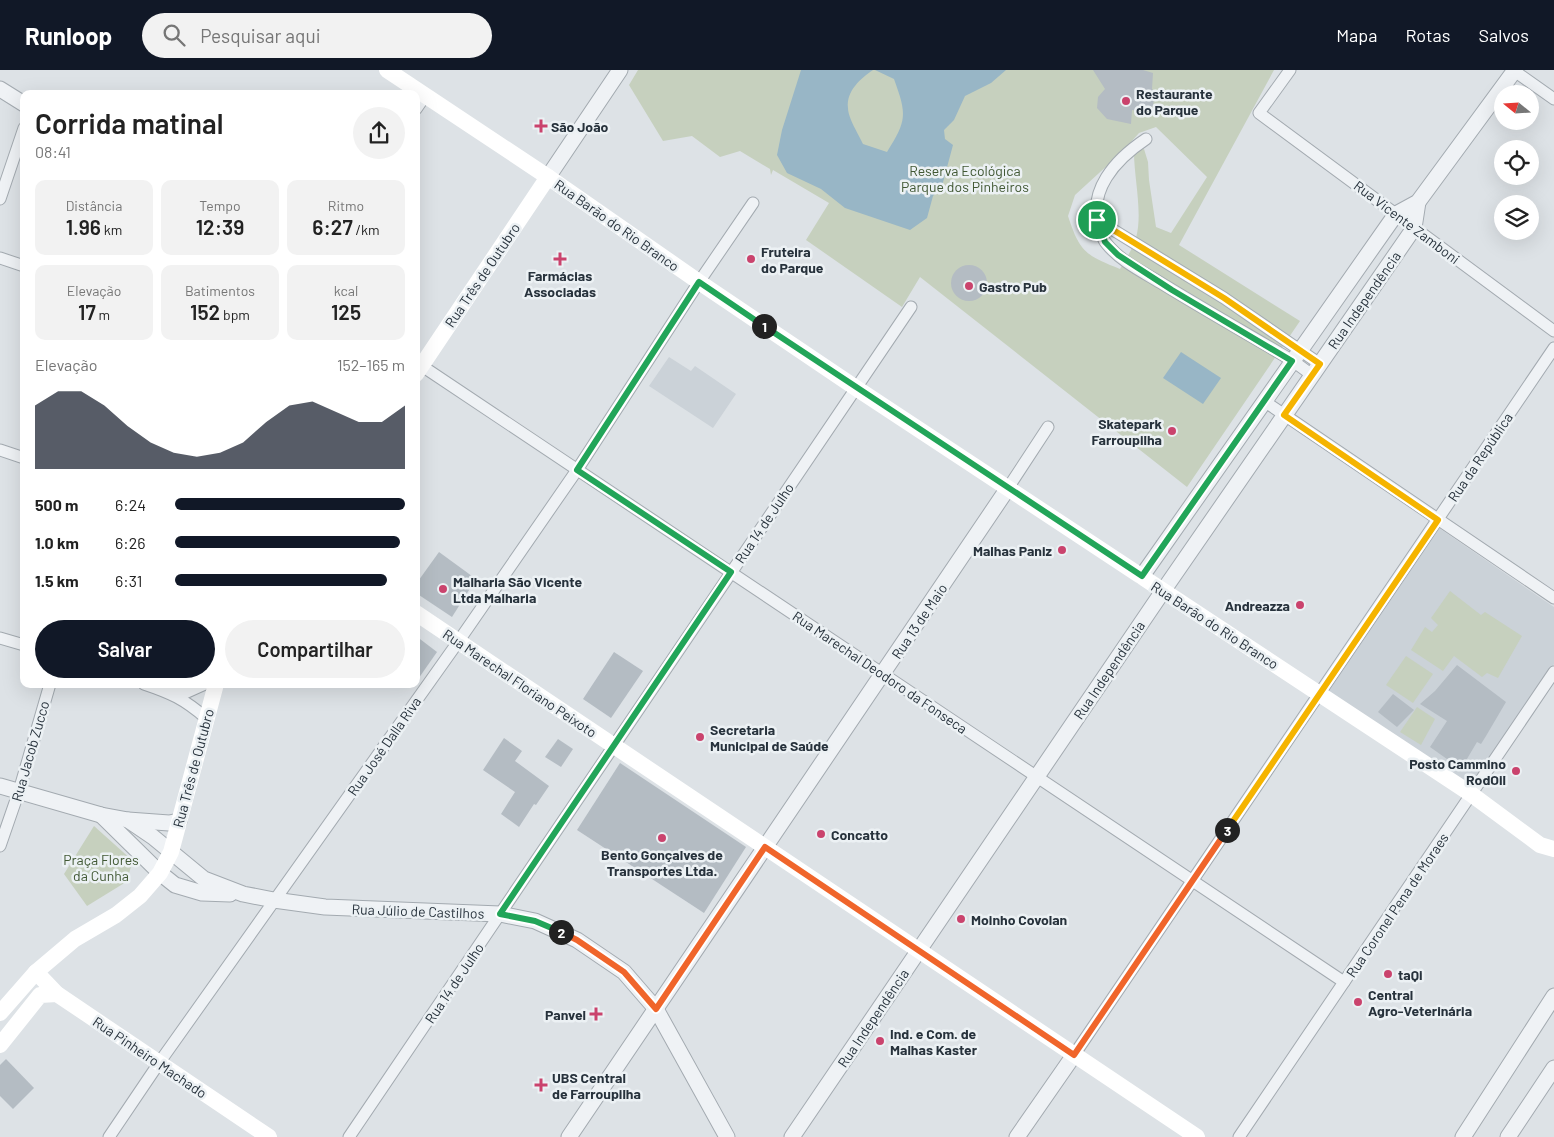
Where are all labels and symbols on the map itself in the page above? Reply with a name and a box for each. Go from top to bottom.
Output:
place label: Restaurante do Parque [1136,85,1213,118]
north arrow [1494,85,1539,130]
marker: Restaurante do Parque [1120,95,1132,107]
place label: São João [551,118,609,135]
marker: São João [535,120,547,132]
park label: Reserva Ecológica Parque dos Pinheiros [901,162,1029,195]
street label: Rua Barão do Rio Branco [551,175,683,275]
street label: Rua Vicente Zamboni [1351,177,1463,267]
pin [1076,199,1118,241]
street label: Rua Três de Outubro [441,220,523,330]
place label: Fruteira do Parque [761,243,824,276]
street label: Rua Independência [1324,248,1404,352]
marker: Farmácias Associadas [554,253,566,265]
marker: Fruteira do Parque [745,253,757,265]
place label: Farmácias Associadas [524,267,596,300]
place label: Gastro Pub [979,278,1047,295]
marker: Gastro Pub [963,280,975,292]
pin: 1 [752,314,776,338]
street label: Rua da República [1444,409,1516,505]
place label: Skatepark Farroupilha [1091,415,1163,448]
marker: Skatepark Farroupilha [1166,425,1178,437]
street label: Rua 14 de Julho [731,480,797,566]
place label: Malhas Paniz [973,542,1053,559]
marker: Malhas Paniz [1056,544,1068,556]
place label: Malharia São Vicente Ltda Malharia [453,573,582,606]
street label: Rua Barão do Rio Branco [1148,577,1282,673]
street label: Rua 13 de Maio [888,580,950,662]
marker: Malharia São Vicente Ltda Malharia [437,583,449,595]
place label: Andreazza [1225,597,1290,614]
marker: Andreazza [1294,599,1306,611]
street label: Rua Marechal Deodoro da Fonseca [789,607,971,737]
street label: Rua Independência [1070,617,1148,723]
street label: Rua Marechal Floriano Peixoto [440,625,600,741]
street label: Rua José Dalla Riva [344,693,424,799]
street label: Rua Jacob Zucco [8,699,52,803]
street label: Rua Três de Outubro [169,707,217,829]
place label: Secretaria Municipal de Saúde [710,721,829,754]
marker: Secretaria Municipal de Saúde [694,731,706,743]
place label: Posto Cammino RodOil [1409,755,1506,788]
marker: Posto Cammino RodOil [1510,765,1522,777]
pin: 3 [1214,818,1240,842]
place label: Concatto [831,826,888,843]
marker: Concatto [815,828,827,840]
street label: Rua Coronel Pena de Moraes [1342,829,1452,980]
marker: Bento Gonçalves de Transportes Ltda. [656,832,668,844]
place label: Bento Gonçalves de Transportes Ltda. [601,846,723,879]
park label: Praça Flores da Cunha [63,851,139,884]
street label: Rua Júlio de Castilhos [351,900,485,922]
place label: Moinho Covolan [971,911,1067,928]
marker: Moinho Covolan [955,913,967,925]
pin: 2 [548,920,574,944]
street label: Rua 14 de Julho [421,940,487,1026]
street label: Rua Independência [834,965,912,1071]
place label: taQi [1398,966,1423,983]
marker: taQi [1382,968,1394,980]
place label: Central Agro-Veterinária [1368,986,1472,1019]
marker: Central Agro-Veterinária [1352,996,1364,1008]
place label: Panvel [545,1006,586,1023]
marker: Panvel [590,1008,602,1020]
street label: Rua Pinheiro Machado [90,1013,210,1101]
place label: Ind. e Com. de Malhas Kaster [890,1025,978,1058]
marker: Ind. e Com. de Malhas Kaster [874,1035,886,1047]
place label: UBS Central de Farroupilha [552,1069,641,1102]
marker: UBS Central de Farroupilha [534,1078,548,1092]

